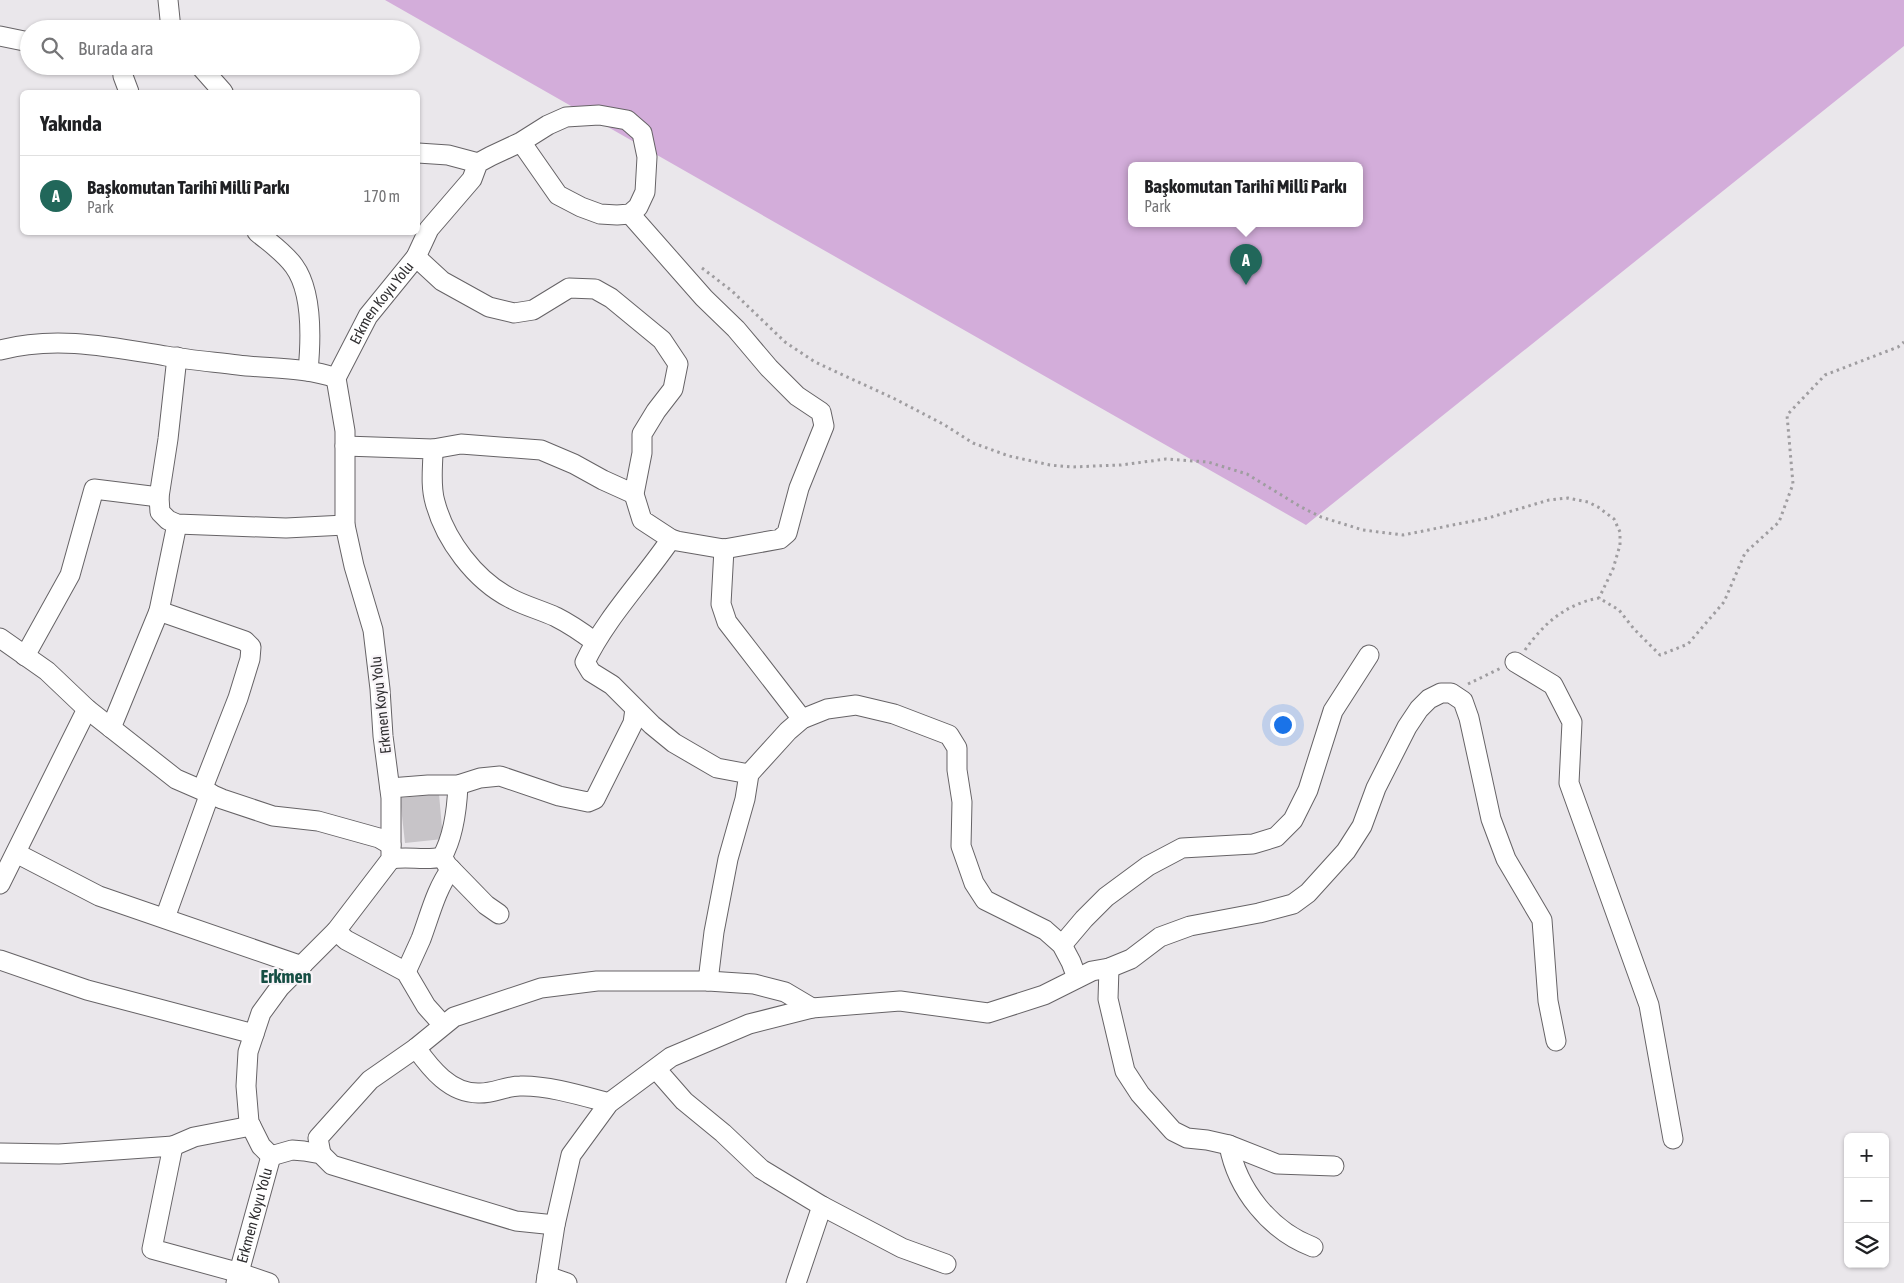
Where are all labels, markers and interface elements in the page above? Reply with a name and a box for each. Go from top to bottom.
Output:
search box [20,20,420,75]
icon: search [38,34,66,62]
text: Burada ara [78,37,154,59]
text: Yakında [40,111,102,135]
popup [1128,162,1363,227]
text: Başkomutan Tarihî Millî Parkı [1144,175,1347,197]
text: Başkomutan Tarihî Millî Parkı [87,176,290,198]
text: A [52,187,60,205]
text: 170 m [364,187,400,205]
text: Park [1144,197,1171,215]
text: Park [87,198,114,216]
pin: A [1230,244,1262,285]
street label: Erkmen Koyu Yolu [346,258,417,347]
street label: Erkmen Koyu Yolu [367,656,394,755]
your location [1270,712,1296,738]
district label: Erkmen [261,966,312,987]
map controls [1844,1133,1889,1268]
button: + [1844,1133,1889,1178]
street label: Erkmen Koyu Yolu [233,1166,275,1265]
button: − [1844,1178,1889,1223]
button: layers [1844,1223,1889,1268]

